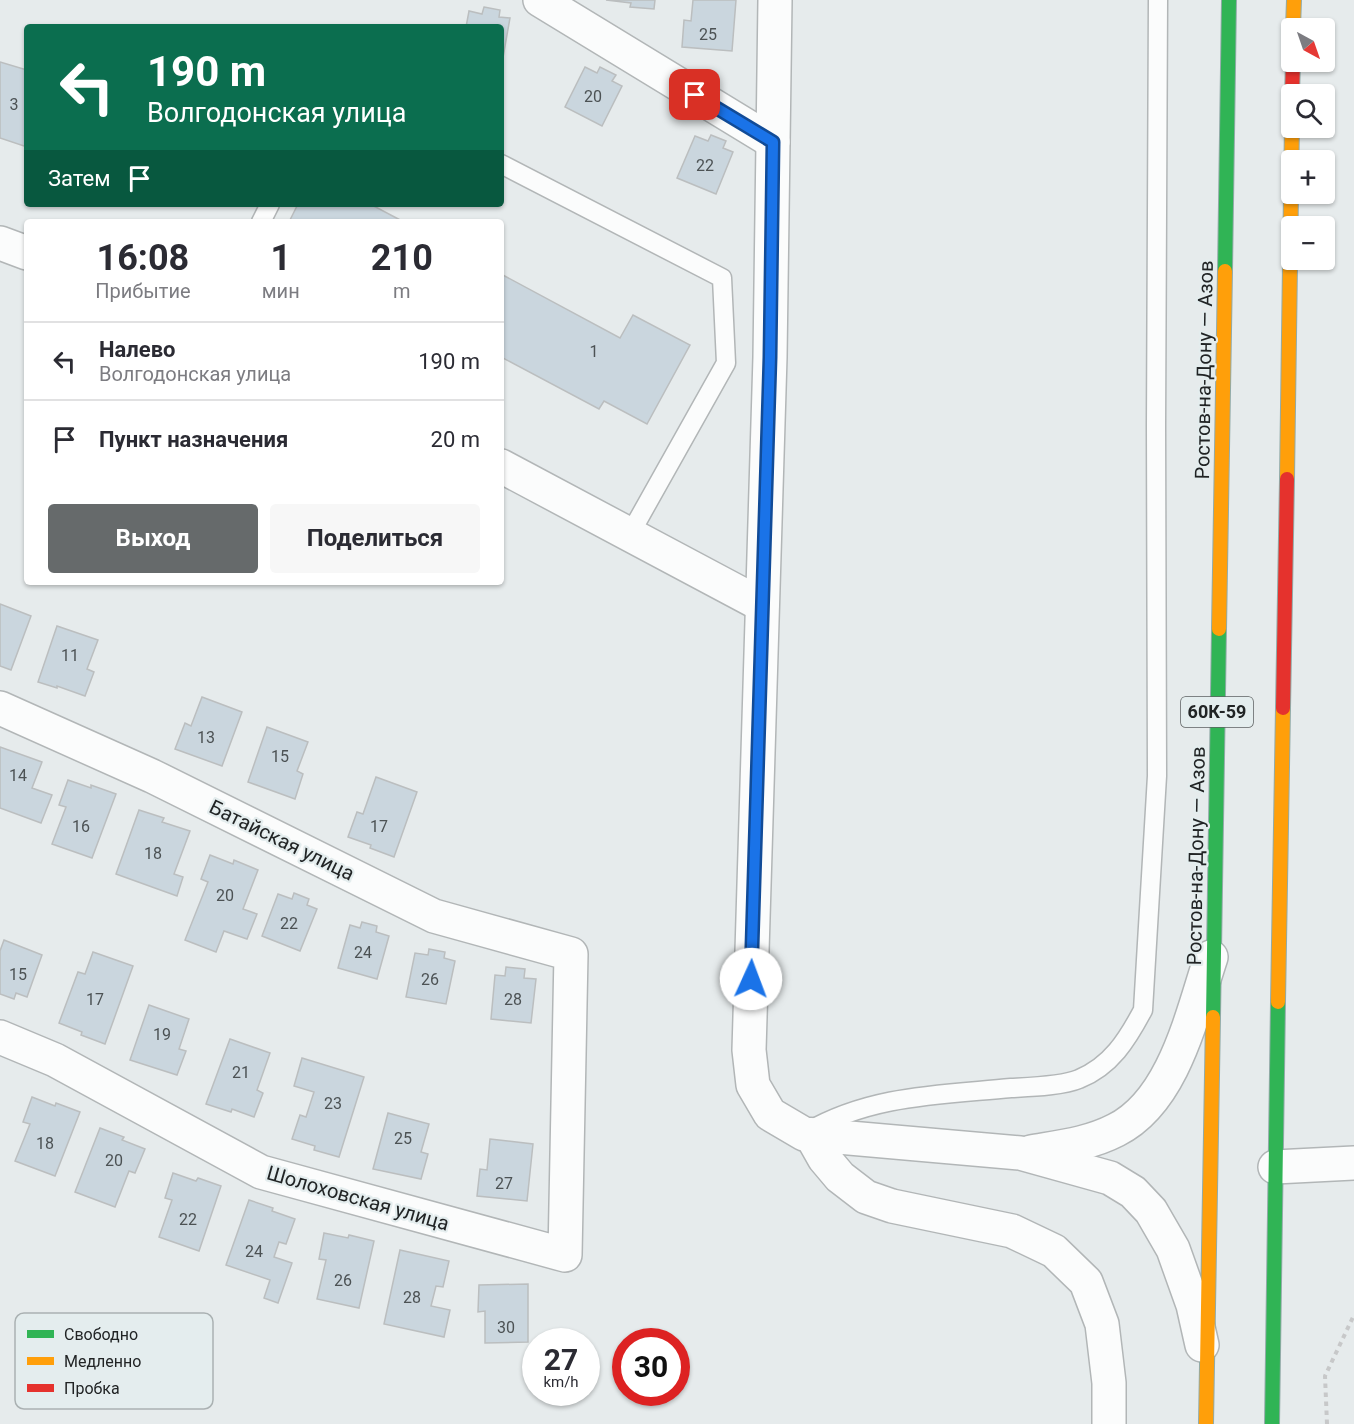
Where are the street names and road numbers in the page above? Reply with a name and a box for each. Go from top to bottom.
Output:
street label: Ростов-на-Дону — Азов [1190,260,1218,480]
road number: 60К-59 [1181,697,1253,727]
street label: Ростов-на-Дону — Азов [1182,746,1210,966]
street label: Батайская улица [206,795,358,885]
street label: Шолоховская улица [264,1160,452,1236]

